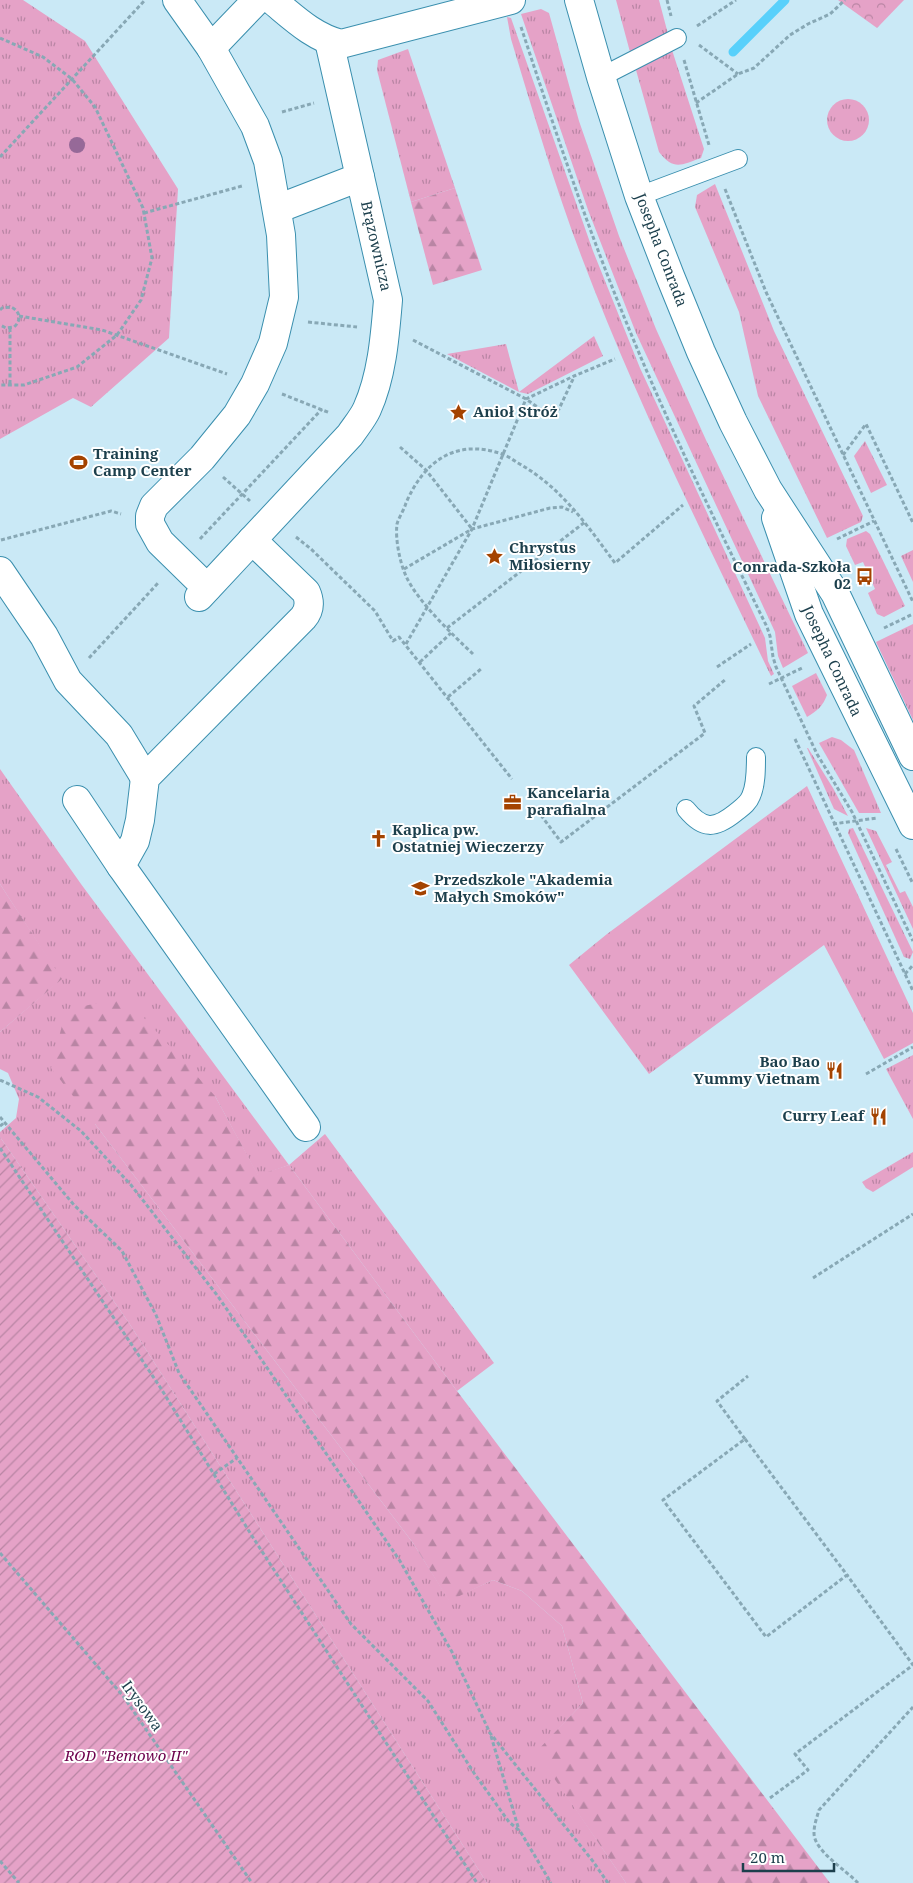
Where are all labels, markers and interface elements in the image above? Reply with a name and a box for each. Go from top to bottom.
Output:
street label: Josepha Conrada [631,189,693,309]
street label: Brązownicza [357,199,397,293]
place label: Anioł Stróż [473,401,558,421]
place icon: Anioł Stróż [449,402,469,422]
place label: Training Camp Center [93,443,192,480]
sports icon: Training Camp Center [69,453,89,473]
place label: Chrystus Miłosierny [509,537,591,574]
place icon: Chrystus Miłosierny [485,547,505,567]
place label: Conrada-Szkoła 02 [732,556,851,593]
bus stop icon: Conrada-Szkoła 02 [855,566,875,586]
street label: Josepha Conrada [798,601,867,719]
place label: Kancelaria parafialna [527,782,610,819]
office icon: Kancelaria parafialna [503,792,523,812]
place label: Kaplica pw. Ostatniej Wieczerzy [392,819,544,856]
church icon: Kaplica pw. Ostatniej Wieczerzy [368,829,388,849]
place label: Przedszkole "Akademia Małych Smoków" [434,869,613,906]
school or university icon: Przedszkole "Akademia Małych Smoków" [410,879,430,899]
place label: Bao Bao Yummy Vietnam [694,1051,820,1088]
restaurant icon: Bao Bao Yummy Vietnam [824,1061,844,1081]
place label: Curry Leaf [782,1105,866,1125]
restaurant icon: Curry Leaf [868,1106,888,1126]
street label: Irysowa [118,1676,168,1735]
park label: ROD "Bemowo II" [64,1745,188,1765]
scale bar [743,1840,834,1872]
text: 20 m [750,1847,785,1867]

